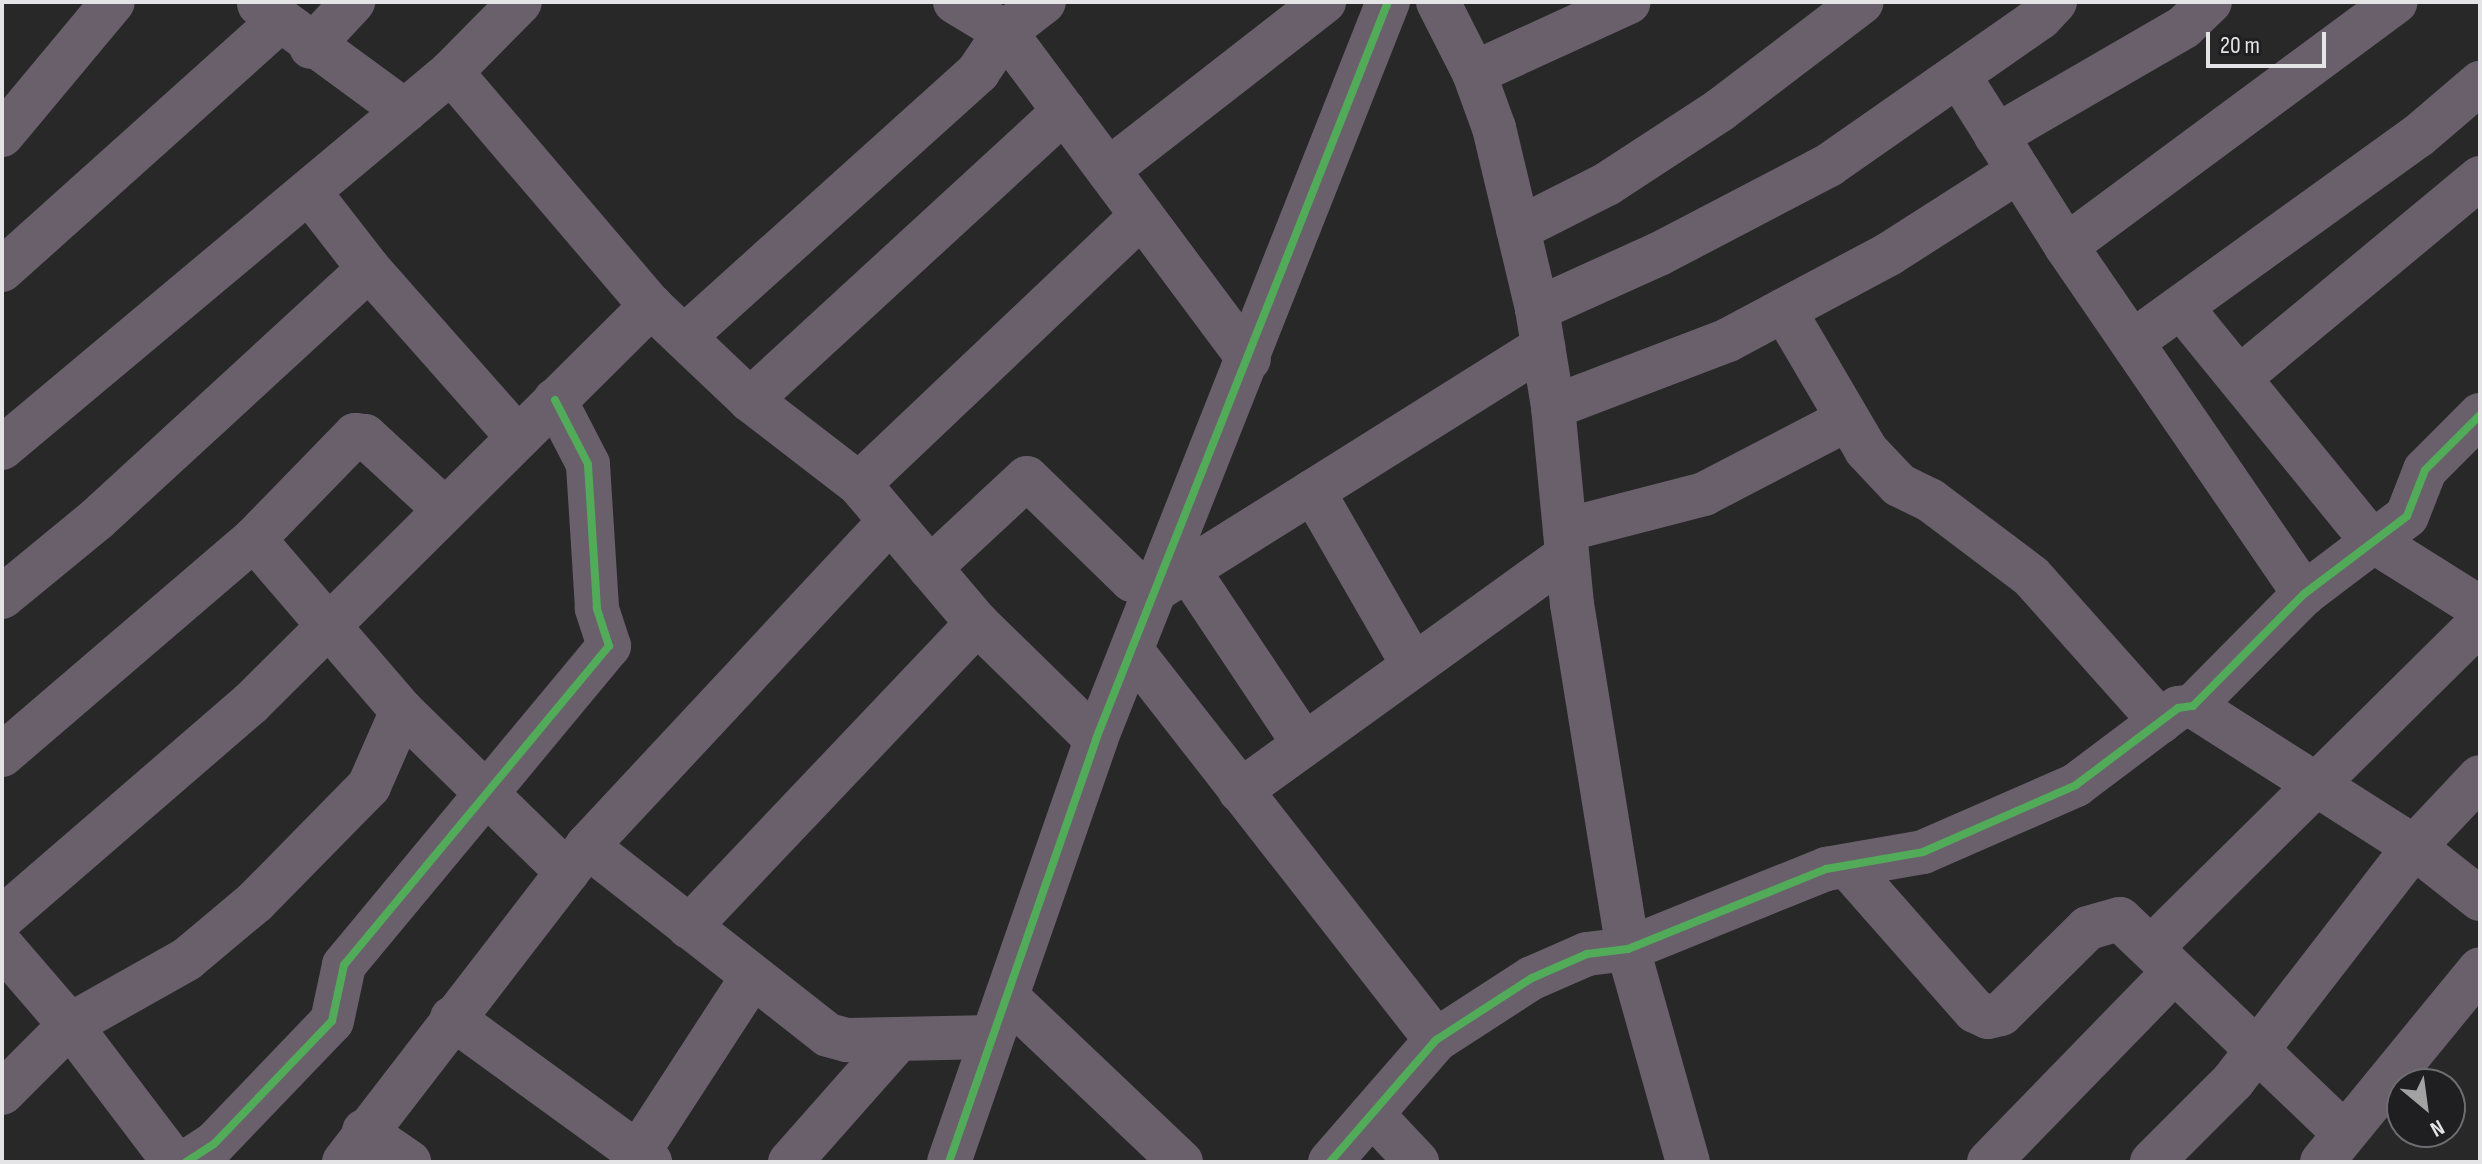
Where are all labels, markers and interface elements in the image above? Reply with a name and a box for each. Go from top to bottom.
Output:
scale bar [2210,16,2330,66]
text: 20 m [2220,31,2260,60]
north arrow [2386,1068,2466,1148]
text: N [2425,1113,2449,1142]

